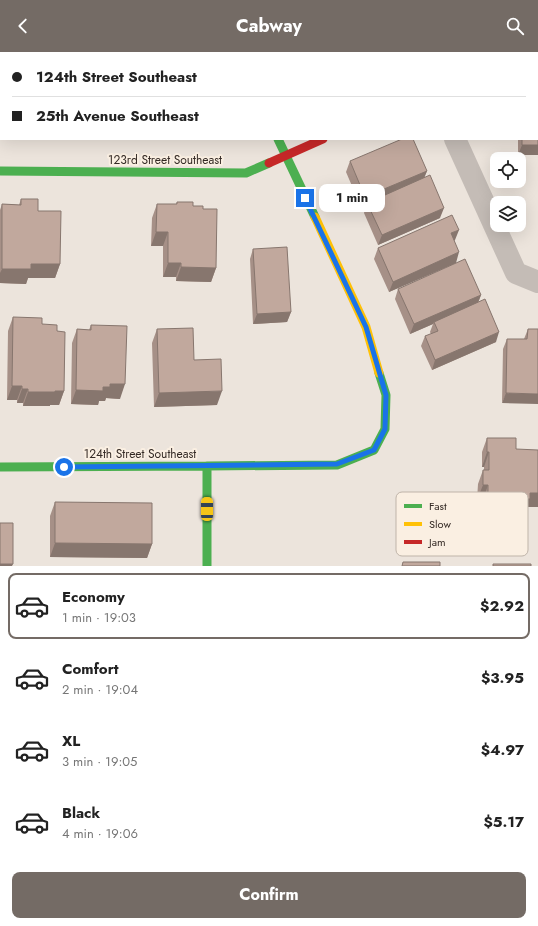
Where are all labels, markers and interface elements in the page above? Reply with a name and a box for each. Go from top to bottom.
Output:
text: Cabway [236,13,302,39]
icon: back [12,15,34,37]
icon: search [504,15,526,37]
text: 124th Street Southeast [36,66,197,88]
text: 25th Avenue Southeast [36,105,199,127]
street label: 123rd Street Southeast [108,151,222,169]
map controls [490,152,526,232]
button: locate [490,152,526,188]
callout: 1 min [319,184,385,212]
text: 1 min [336,188,368,207]
route end [296,189,314,207]
button: layers [490,196,526,232]
street label: 124th Street Southeast [84,445,196,463]
route start [55,458,73,476]
legend [396,492,528,556]
car [201,497,213,521]
text: Fast [429,498,447,514]
text: Slow [429,516,451,532]
text: Jam [427,534,446,550]
text: Economy [62,586,125,608]
icon: car [14,588,50,624]
text: $2.92 [480,595,524,617]
text: 1 min · 19:03 [62,608,136,627]
text: Comfort [62,658,119,680]
icon: car [14,660,50,696]
text: $3.95 [481,667,524,689]
text: 2 min · 19:04 [62,680,138,699]
text: XL [62,730,80,752]
icon: car [14,732,50,768]
text: $4.97 [481,739,524,761]
text: 3 min · 19:05 [62,752,137,771]
text: Black [62,802,100,824]
icon: car [14,804,50,840]
text: $5.17 [483,811,524,833]
text: 4 min · 19:06 [62,824,138,843]
button: Confirm [12,872,526,918]

